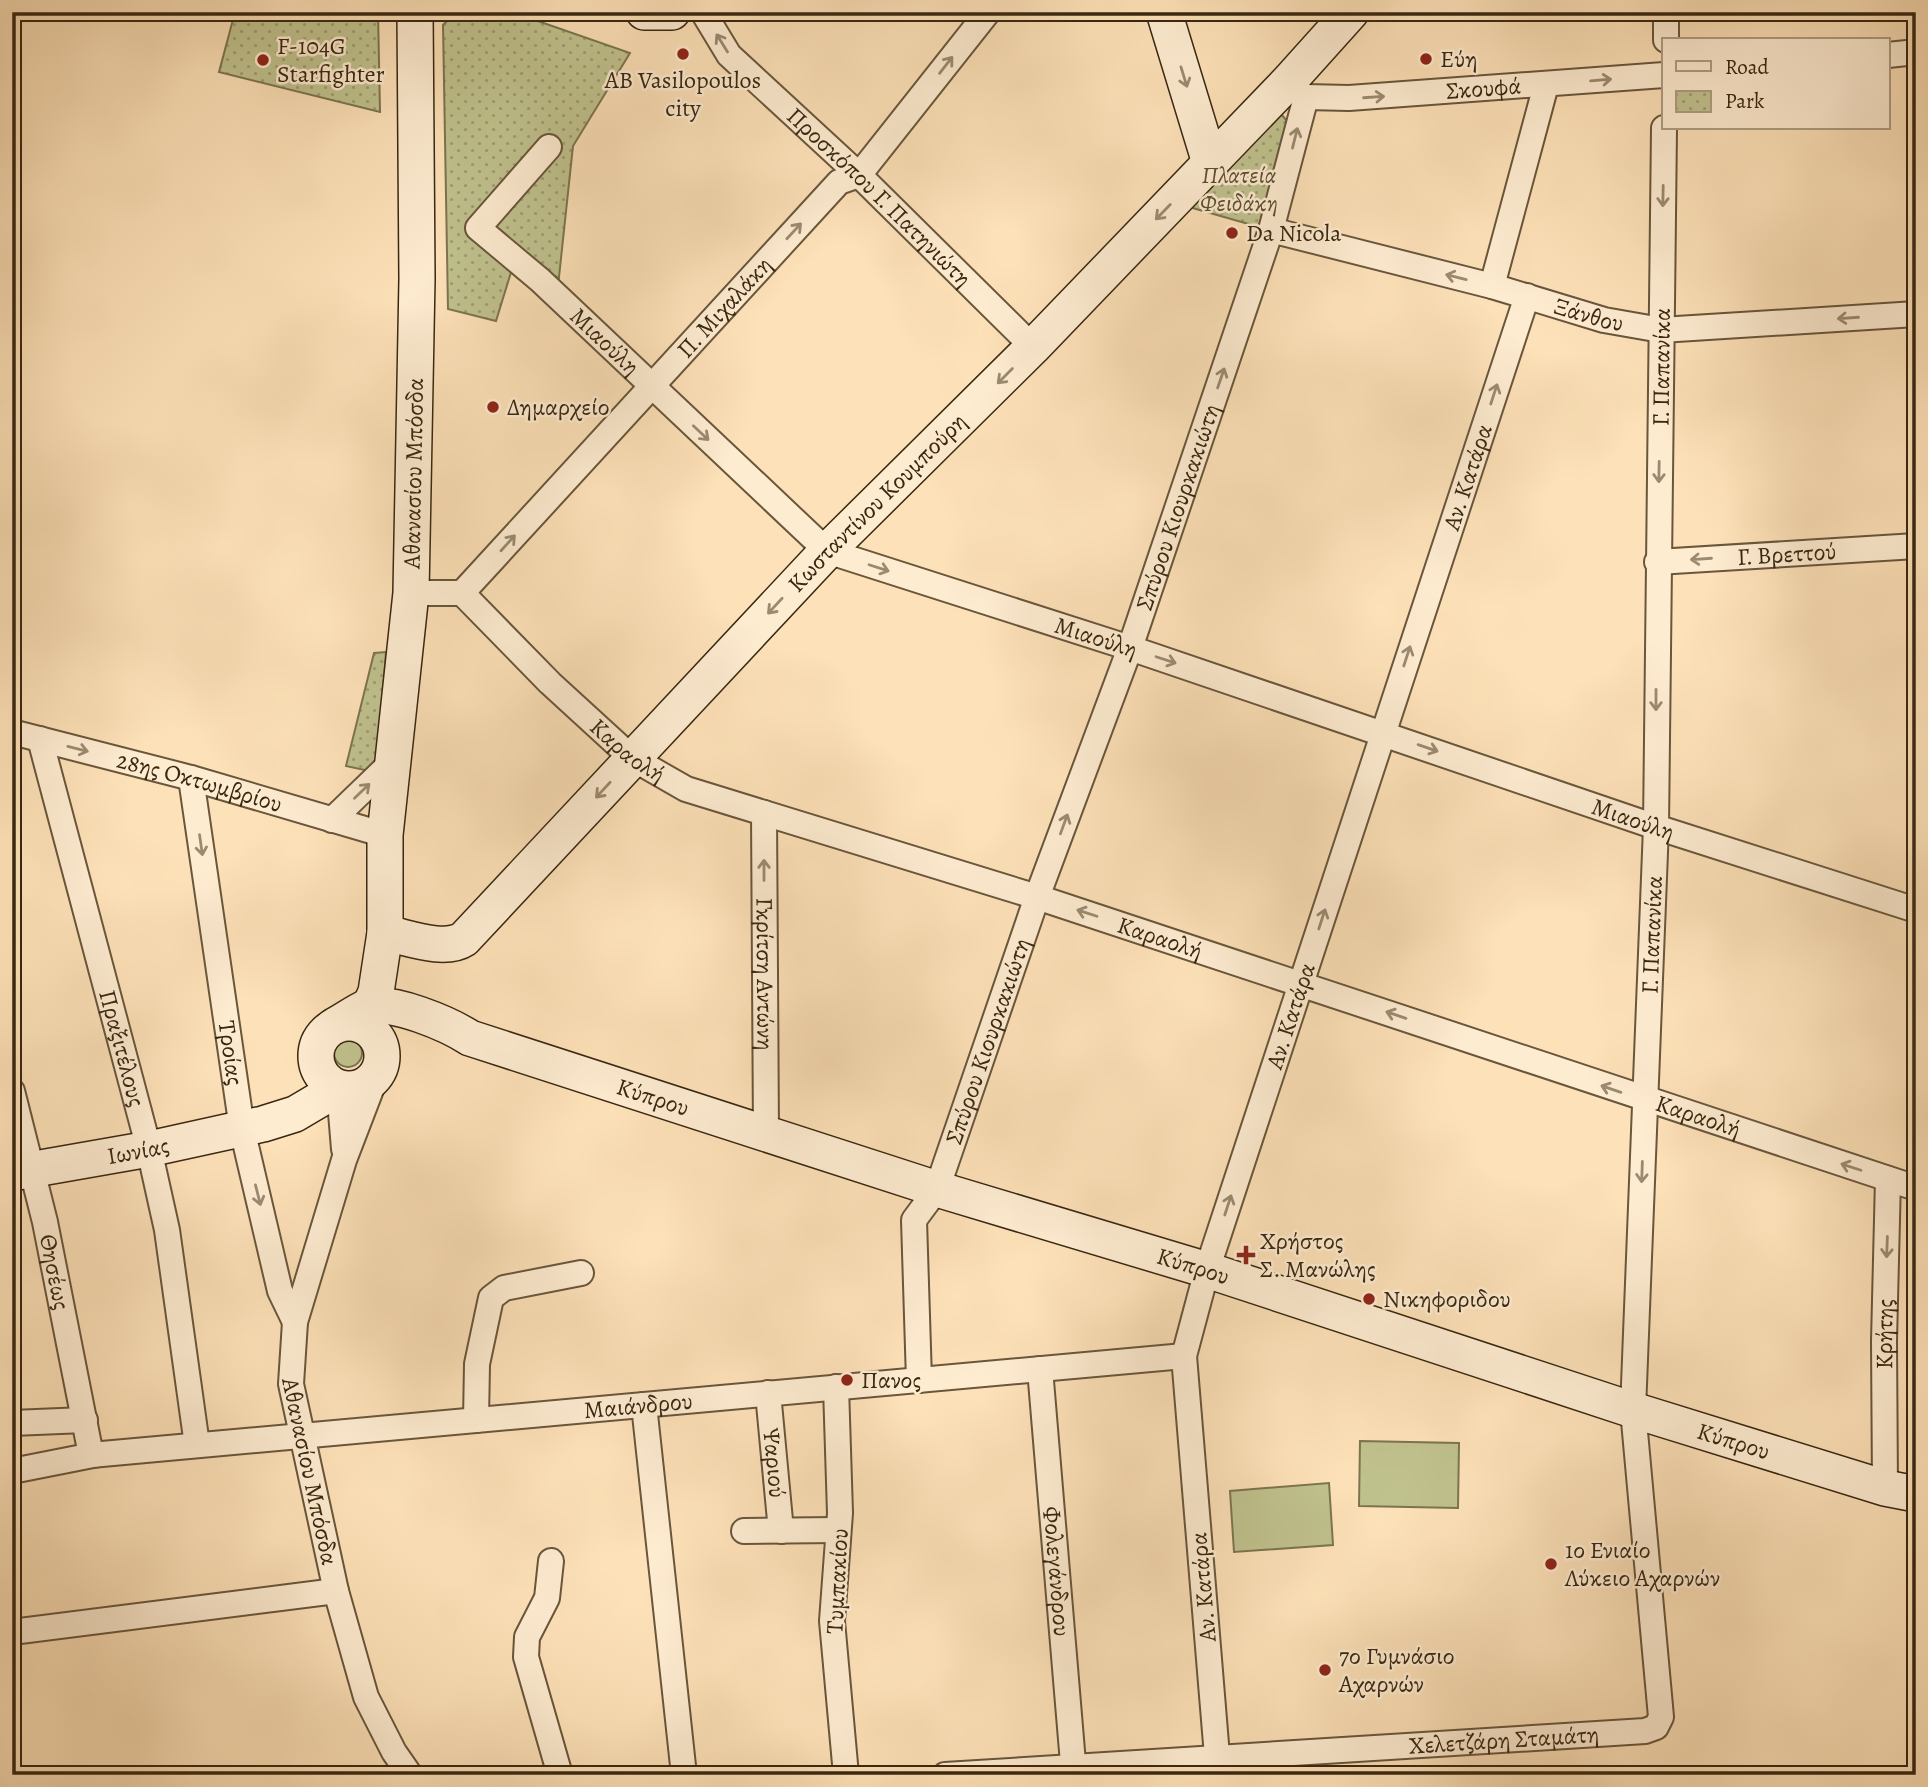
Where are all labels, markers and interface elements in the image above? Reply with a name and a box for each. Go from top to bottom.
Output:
place label: F-104G Starfighter [277,30,385,90]
one-way arrow [714,34,729,53]
legend [1662,38,1890,130]
place label: Εύη [1440,43,1478,75]
marker: AB Vasilopoulos city [675,46,691,62]
marker: Εύη [1418,51,1434,67]
marker: F-104G Starfighter [255,52,271,68]
text: Road [1725,53,1769,81]
one-way arrow [939,56,954,74]
place label: AB Vasilopoulos city [604,64,761,124]
one-way arrow [1179,66,1191,88]
street label: Σκουφά [1445,69,1522,107]
one-way arrow [1589,73,1612,86]
text: Park [1725,87,1765,115]
one-way arrow [1362,90,1385,103]
street label: Προσκόπου Γ. Πατηνιώτη [780,100,979,294]
one-way arrow [1289,127,1302,150]
park label: Πλατεία Φειδάκη [1200,159,1278,219]
one-way arrow [1656,184,1670,207]
one-way arrow [1155,203,1172,220]
place label: Da Nicola [1246,217,1342,249]
one-way arrow [786,223,803,240]
marker: Da Nicola [1224,225,1240,241]
street label: Π. Μιχαλάκη [669,249,779,365]
one-way arrow [1445,270,1468,283]
street label: Ξάνθου [1550,290,1626,339]
street label: Μιαούλη [563,300,647,382]
street label: Γ. Παπανίκα [1645,308,1678,426]
one-way arrow [1837,312,1859,325]
one-way arrow [996,367,1013,384]
one-way arrow [1216,368,1228,390]
street label: Αθανασίου Μπόσδα [395,377,431,570]
one-way arrow [1489,383,1502,405]
place label: Δημαρχείο [507,391,610,423]
marker: Δημαρχείο [485,399,501,415]
street label: Σπύρου Κιουρκακιώτη [1128,400,1227,614]
street label: Κωσταντίνου Κουμπούρη [780,406,973,599]
street label: Αν. Κατάρα [1435,420,1500,535]
one-way arrow [692,425,710,441]
one-way arrow [1652,461,1665,484]
one-way arrow [500,534,516,552]
street label: Γ. Βρεττού [1736,535,1837,573]
one-way arrow [1690,553,1713,566]
one-way arrow [868,562,890,575]
one-way arrow [767,598,784,615]
street label: Μιαούλη [1051,609,1142,665]
one-way arrow [1402,645,1415,667]
one-way arrow [1154,655,1176,667]
one-way arrow [1649,688,1663,711]
street label: Καραολή [583,711,671,790]
one-way arrow [67,743,89,756]
one-way arrow [1416,743,1438,755]
street label: 28ης Οκτωμβρίου [113,744,286,820]
one-way arrow [594,781,611,798]
one-way arrow [353,783,370,800]
street label: Μιαούλη [1588,790,1679,848]
one-way arrow [1059,814,1072,836]
one-way arrow [195,834,208,856]
one-way arrow [757,859,771,882]
street label: Γ. Παπανίκα [1633,875,1670,995]
street label: Γκρίτση Αντώνη [749,897,781,1051]
one-way arrow [1076,906,1098,918]
one-way arrow [1316,908,1329,930]
street label: Καραολή [1113,909,1207,967]
street label: Σπύρου Κιουρκακιώτη [938,934,1038,1148]
street label: Αν. Κατάρα [1258,959,1323,1074]
street label: Πραξιτέλους [91,986,153,1110]
one-way arrow [1385,1008,1407,1020]
street label: Τροίας [210,1019,251,1088]
street label: Κύπρου [613,1070,693,1124]
one-way arrow [1601,1082,1623,1094]
street label: Καραολή [1651,1087,1745,1145]
street label: Ιωνίας [105,1129,172,1172]
one-way arrow [1636,1160,1649,1183]
one-way arrow [1840,1160,1862,1172]
one-way arrow [252,1183,265,1206]
one-way arrow [1222,1194,1235,1216]
place label: Χρήστος Σ. Μανώλης [1260,1225,1376,1285]
street label: Θησέως [32,1231,78,1312]
one-way arrow [1880,1235,1893,1258]
street label: Κύπρου [1153,1240,1234,1292]
marker: Χρήστος Σ. Μανώλης [1238,1247,1254,1263]
place label: Νικηφοριδου [1383,1283,1511,1315]
marker: Νικηφοριδου [1361,1291,1377,1307]
street label: Κρήτης [1868,1298,1901,1369]
place label: Πανος [861,1364,921,1396]
marker: Πανος [839,1372,855,1388]
street label: Αθανασίου Μπόσδα [274,1374,346,1568]
street label: Μαιάνδρου [582,1385,694,1426]
street label: Κύπρου [1693,1415,1774,1467]
street label: Ψαριού [755,1426,794,1499]
street label: Φολεγάνδρου [1036,1505,1078,1638]
street label: Τυμπακίου [818,1527,856,1635]
street label: Αν. Κατάρα [1182,1531,1224,1644]
place label: 1ο Ενιαίο Λύκειο Αχαρνών [1564,1534,1720,1594]
marker: 1ο Ενιαίο Λύκειο Αχαρνών [1543,1556,1559,1572]
place label: 7ο Γυμνάσιο Αχαρνών [1338,1640,1455,1700]
marker: 7ο Γυμνάσιο Αχαρνών [1317,1662,1333,1678]
street label: Χελετζάρη Σταμάτη [1408,1718,1600,1762]

